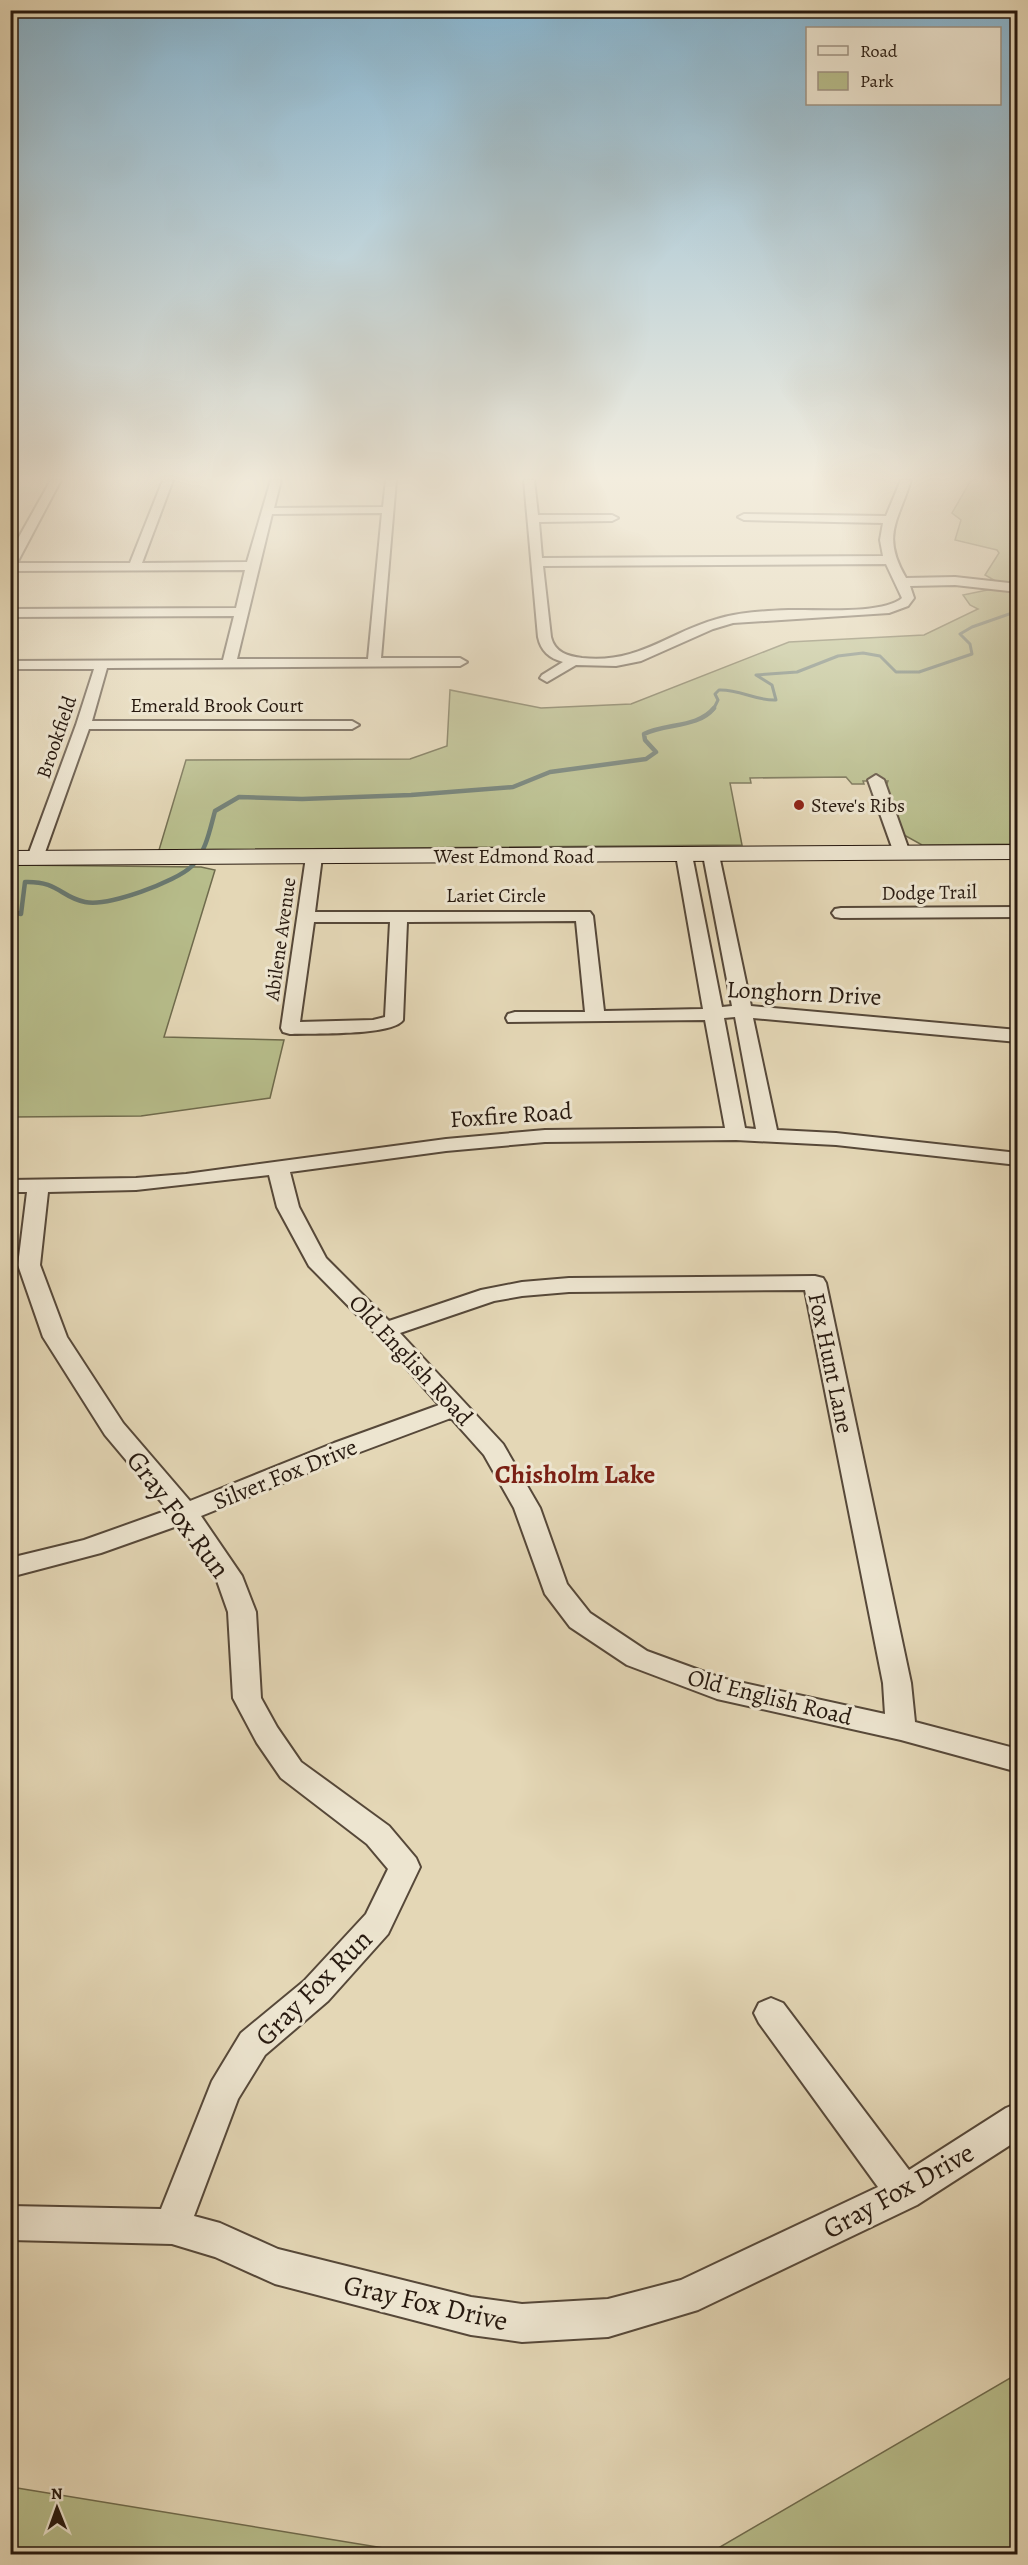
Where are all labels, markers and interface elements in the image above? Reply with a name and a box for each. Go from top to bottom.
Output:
legend [806,27,1001,105]
text: Road [860,39,898,63]
text: Park [860,69,894,93]
street label: Brookfield [30,692,83,782]
street label: Emerald Brook Court [130,692,304,719]
place label: Steve's Ribs [811,792,905,819]
marker: Steve's Ribs [792,798,806,812]
street label: West Edmond Road [433,843,595,870]
street label: Abilene Avenue [258,876,303,1004]
street label: Dodge Trail [881,878,977,907]
street label: Lariet Circle [446,882,546,909]
street label: Longhorn Drive [726,973,882,1013]
street label: Foxfire Road [449,1095,573,1135]
street label: Old English Road [342,1287,480,1433]
street label: Fox Hunt Lane [800,1290,862,1436]
street label: Silver Fox Drive [208,1431,362,1517]
street label: Gray Fox Run [118,1443,239,1586]
district label: Chisholm Lake [495,1457,655,1492]
street label: Old English Road [684,1661,856,1733]
street label: Gray Fox Run [247,1921,381,2055]
street label: Gray Fox Drive [816,2134,981,2248]
street label: Gray Fox Drive [340,2266,512,2340]
north arrow [27,2478,87,2538]
text: N [51,2483,63,2505]

